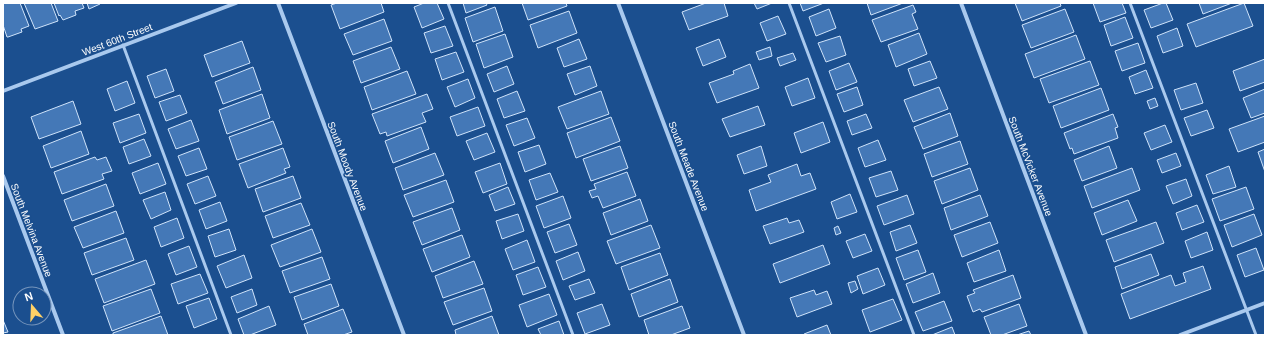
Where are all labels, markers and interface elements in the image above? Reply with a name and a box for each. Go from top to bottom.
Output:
street label: West 60th Street [81,21,154,58]
street label: South McVicker Avenue [1006,115,1055,218]
street label: South Moody Avenue [325,120,370,213]
street label: South Meade Avenue [666,120,711,213]
street label: South Melvina Avenue [9,182,55,279]
north arrow [12,286,52,326]
text: N [23,290,35,304]

